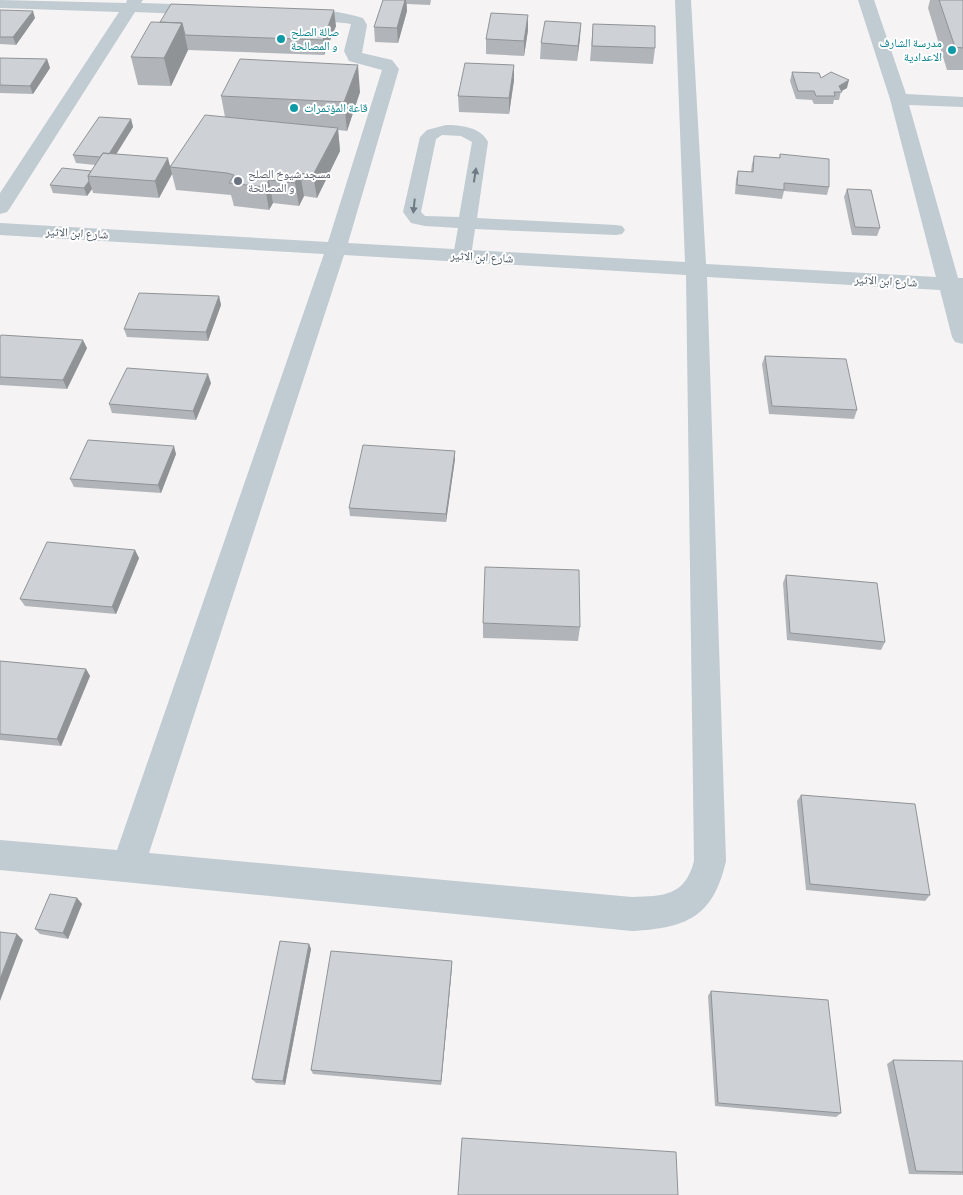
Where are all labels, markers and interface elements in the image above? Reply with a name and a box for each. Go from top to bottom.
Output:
place label: صالة الصلح و المصالحة [291,24,339,52]
marker: صالة الصلح و المصالحة [275,33,287,45]
place label: مدرسة الشارف الاعدادية [879,35,942,64]
marker: مدرسة الشارف الاعدادية [946,44,958,56]
place label: قاعة المؤتمرات [304,100,368,114]
marker: قاعة المؤتمرات [288,102,300,114]
place label: مسجد شيوخ الصلح و المصالحة [248,166,331,194]
one-way arrow [471,166,479,182]
marker: مسجد شيوخ الصلح و المصالحة [232,175,244,187]
one-way arrow [410,198,418,214]
street label: شارع ابن الاثير [44,223,109,243]
street label: شارع ابن الاثير [449,247,514,267]
street label: شارع ابن الاثير [853,271,918,291]

